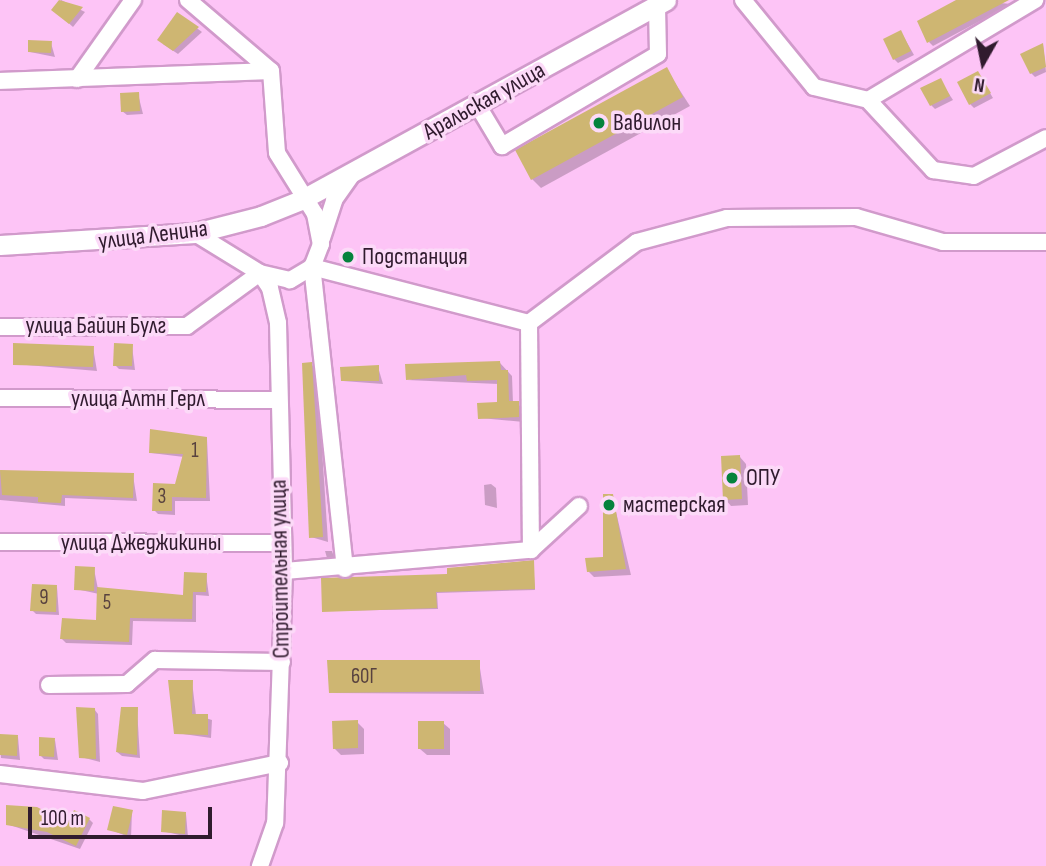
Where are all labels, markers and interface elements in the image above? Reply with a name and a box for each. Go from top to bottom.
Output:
north arrow [948,28,1018,98]
street label: Аральская улица [418,56,550,146]
text: N [973,72,986,96]
place label: Вавилон [613,109,681,137]
marker: Вавилон [591,115,607,131]
street label: улица Ленина [97,214,209,256]
place label: Подстанция [362,243,468,271]
marker: Подстанция [340,249,356,265]
street label: улица Байин Булг [26,312,166,340]
street label: улица Алтн Герл [71,385,205,413]
house number: 1 [191,438,199,464]
place label: ОПУ [746,464,780,492]
marker: ОПУ [724,470,740,486]
street label: Строительная улица [264,479,296,659]
house number: 3 [158,484,166,510]
place label: мастерская [623,491,726,519]
marker: мастерская [601,497,617,513]
street label: улица Джеджикины [61,529,221,557]
house number: 9 [39,585,49,611]
house number: 5 [103,590,111,616]
house number: 60Г [351,664,377,690]
scale bar [32,792,215,836]
text: 100 m [41,806,84,831]

